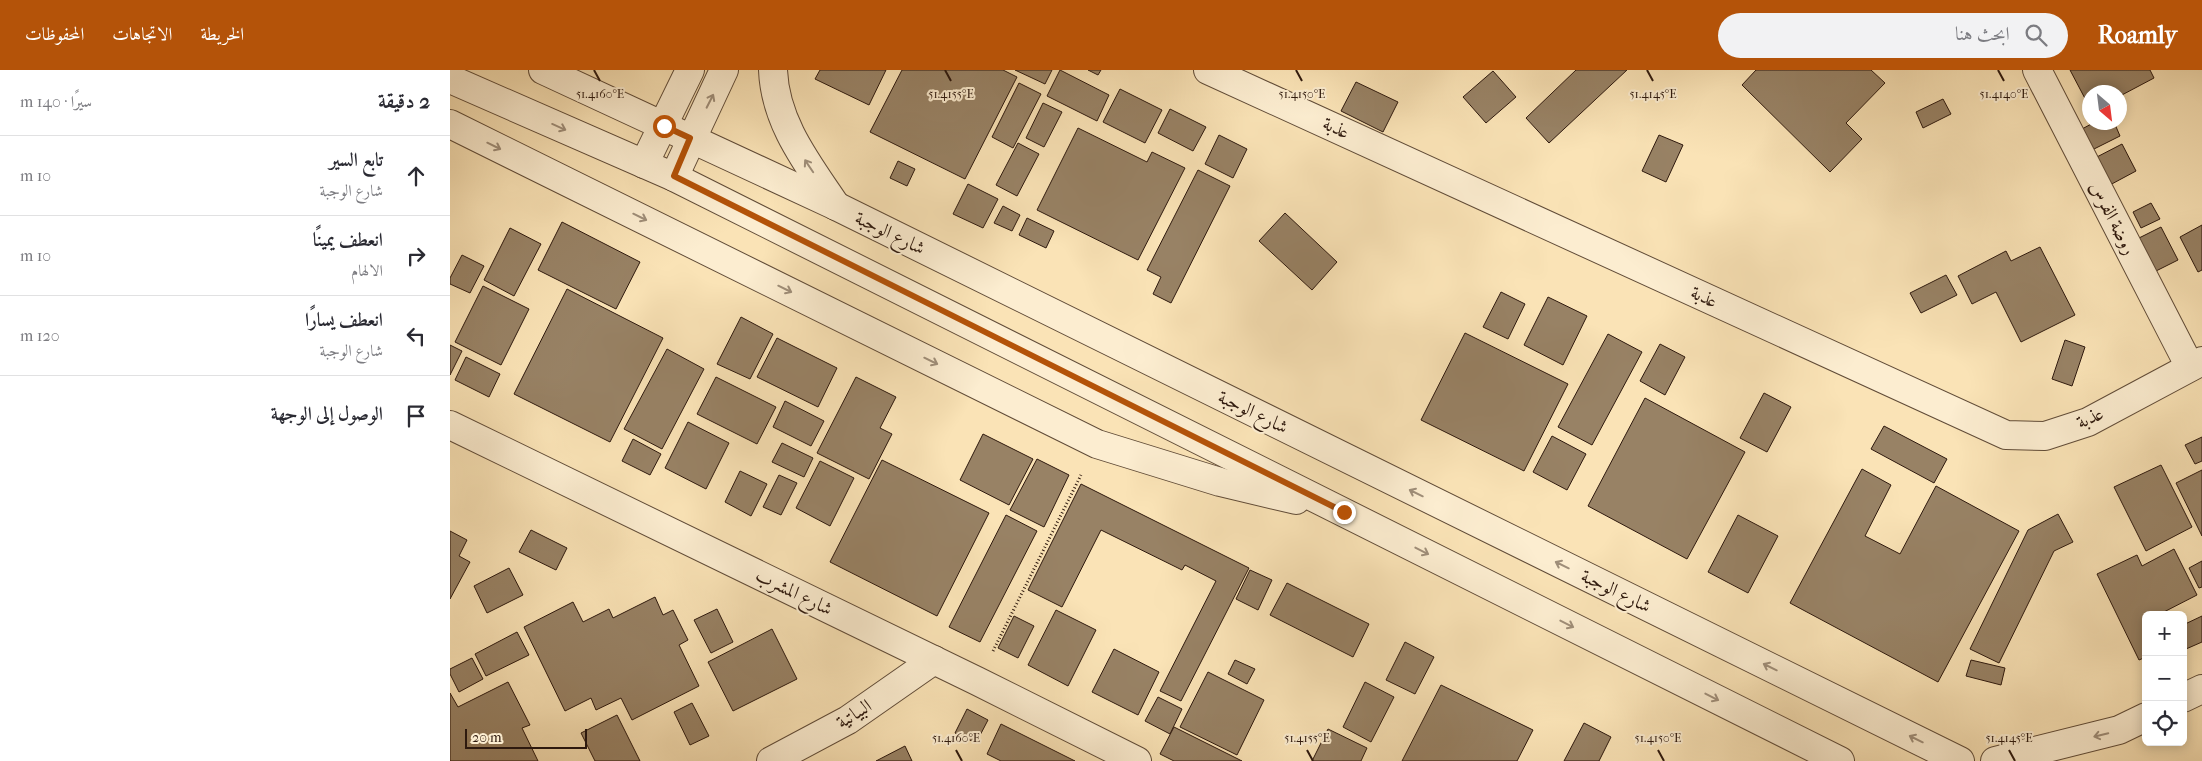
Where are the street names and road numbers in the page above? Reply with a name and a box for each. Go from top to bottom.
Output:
street label: عذبة [1319,112,1353,144]
street label: روضة الفرس [2084,177,2141,259]
street label: شارع الوجبة [850,207,929,263]
street label: عذبة [1687,281,1721,313]
street label: شارع الوجبة [1213,386,1292,442]
street label: عذبة [2073,402,2107,434]
street label: شارع المشرب [750,564,836,624]
street label: شارع الوجبة [1576,565,1655,621]
street label: البياتية [832,695,876,733]

